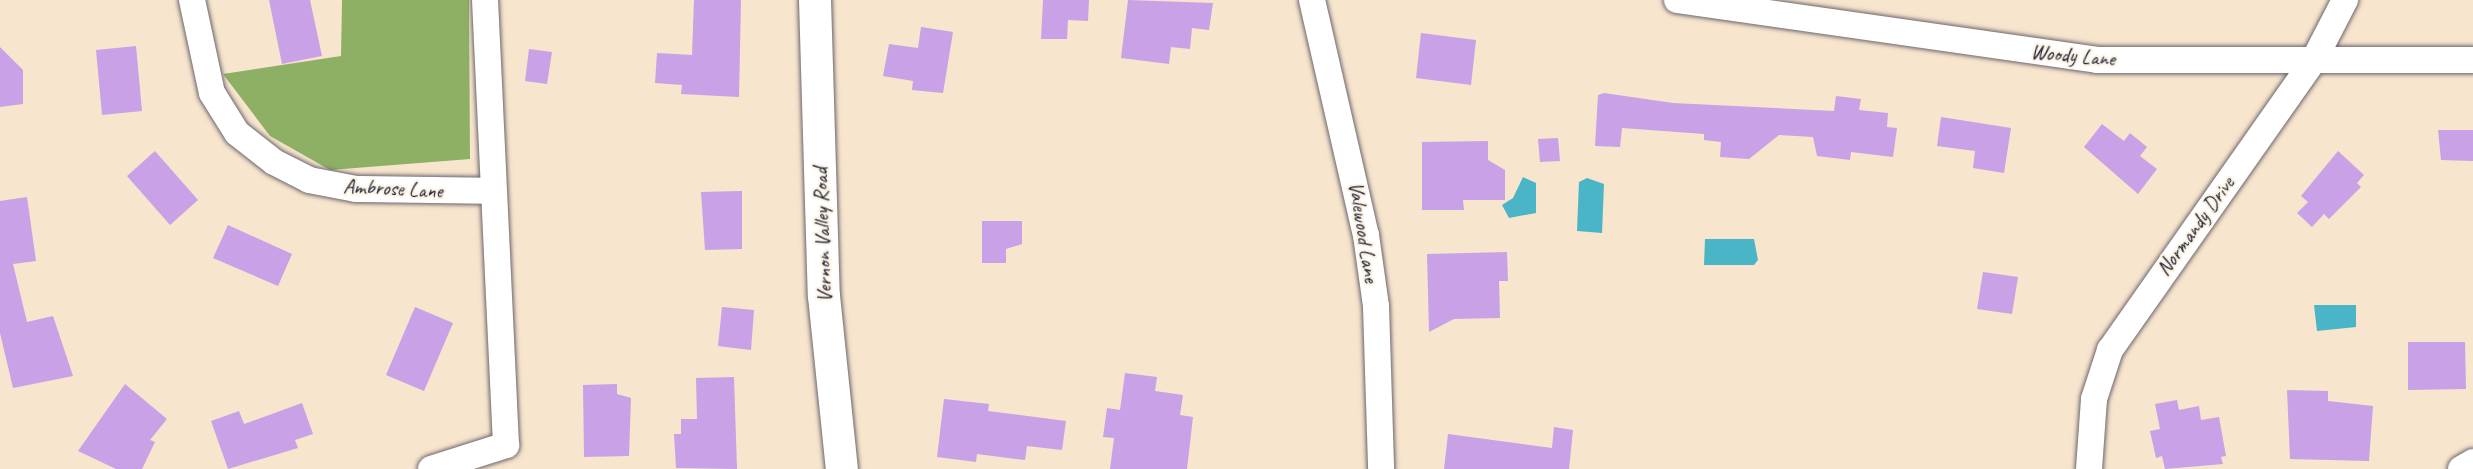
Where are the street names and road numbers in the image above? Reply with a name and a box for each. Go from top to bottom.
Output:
street label: Woody Lane [2030,39,2116,71]
street label: Vernon Valley Road [807,167,837,303]
street label: Normandy Drive [2151,171,2239,281]
street label: Ambrose Lane [342,173,444,203]
street label: Valewood Lane [1344,180,1384,284]

